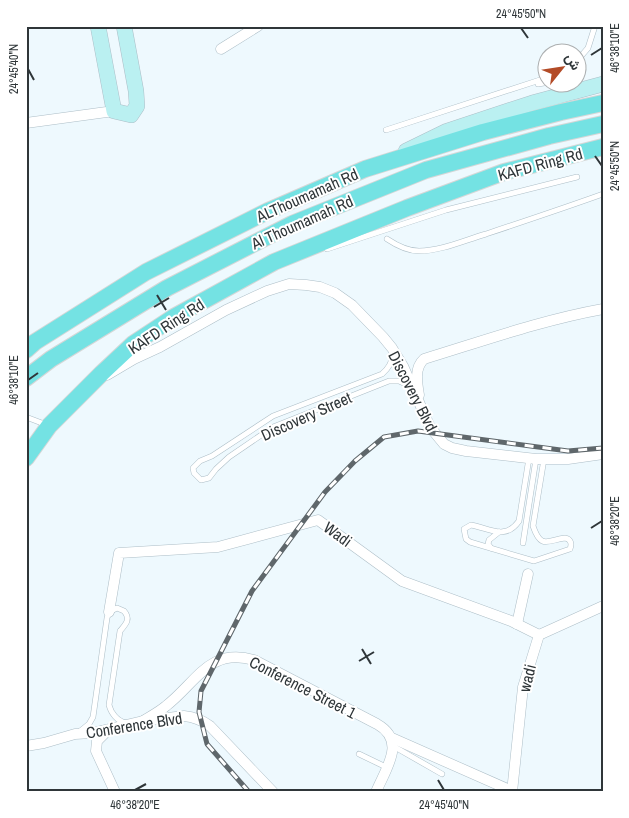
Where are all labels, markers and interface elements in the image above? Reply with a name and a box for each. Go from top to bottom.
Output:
text: 24°45'50"N [496,6,546,22]
text: 46°38'10"E [607,23,623,73]
north arrow [536,42,586,92]
text: 24°45'40"N [6,44,22,94]
text: ش [561,50,585,73]
text: 24°45'50"N [607,141,623,191]
street label: KAFD Ring Rd [495,142,585,186]
street label: ALThoumamah Rd [252,163,361,228]
street label: Al Thoumamah Rd [247,190,356,255]
street label: KAFD Ring Rd [124,293,208,359]
street label: Discovery Blvd [383,347,443,435]
text: 46°38'10"E [6,355,22,405]
street label: Discovery Street [257,386,355,446]
text: 46°38'20"E [607,496,623,546]
street label: Wadi [319,516,357,552]
street label: Conference Street 1 [246,651,361,724]
street label: wadi [513,662,541,694]
street label: Conference Blvd [84,707,184,743]
text: 46°38'20"E [110,797,160,813]
text: 24°45'40"N [419,797,469,813]

